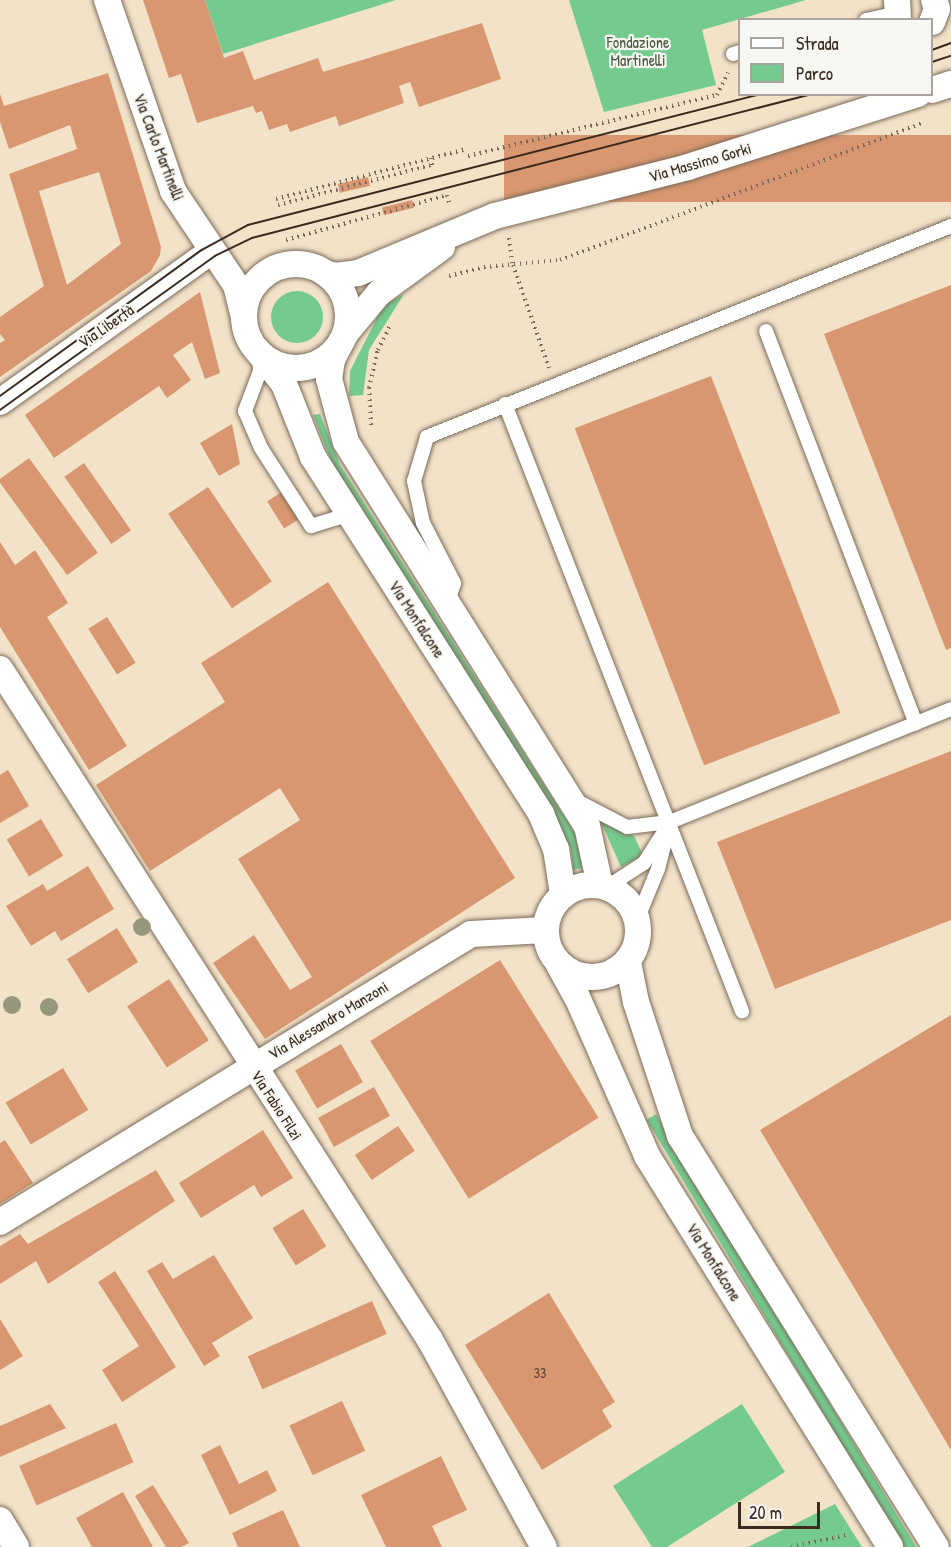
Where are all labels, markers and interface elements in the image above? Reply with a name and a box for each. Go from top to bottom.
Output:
legend [738,18,933,96]
text: Strada [796,31,839,56]
park label: Fondazione Martinelli [607,32,669,70]
text: Parco [796,61,833,86]
street label: Via Carlo Martinelli [130,91,188,203]
street label: Via Massimo Gorki [647,138,753,186]
street label: Via Libertà [75,300,137,352]
street label: Via Monfalcone [385,577,449,661]
street label: Via Alessandro Manzoni [265,977,391,1063]
street label: Via Fabio Filzi [247,1066,307,1144]
street label: Via Monfalcone [682,1219,746,1305]
house number: 33 [534,1365,546,1381]
scale bar [741,1490,824,1528]
text: 20 m [749,1500,782,1525]

